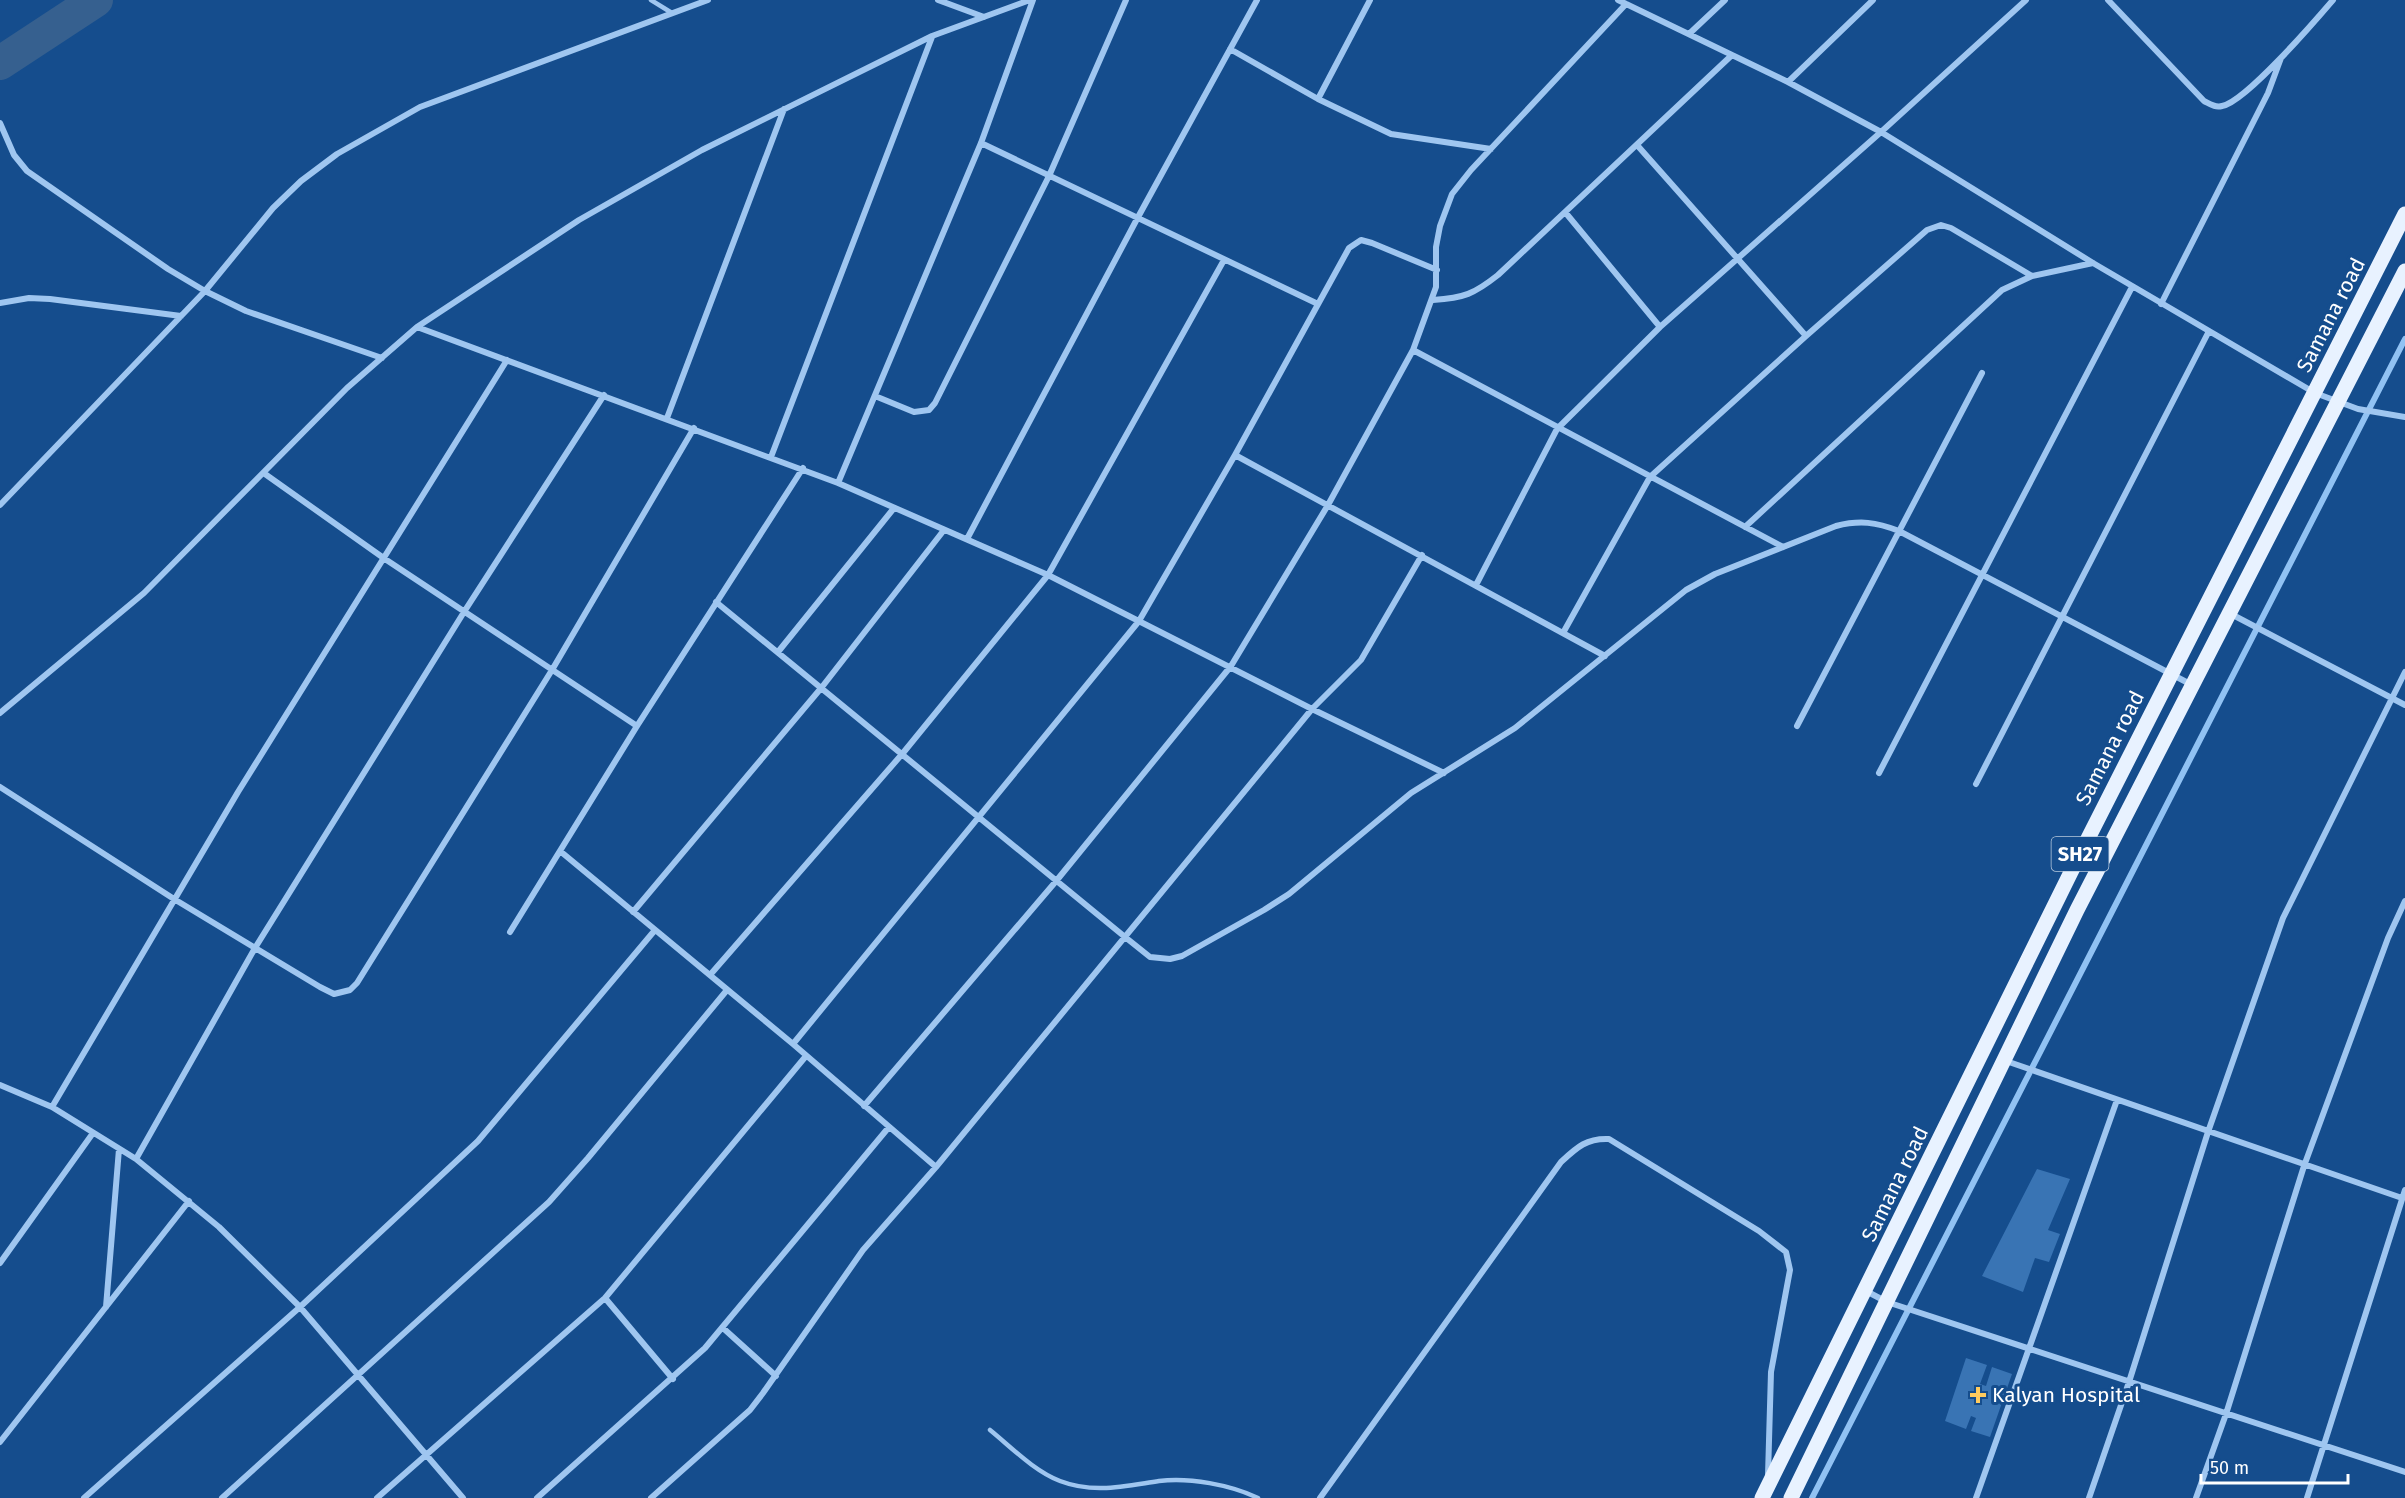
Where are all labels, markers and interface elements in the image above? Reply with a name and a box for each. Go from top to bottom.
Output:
street label: Samana road [2291,253,2371,377]
street label: Samana road [2070,686,2150,810]
road number: SH27 [2052,837,2108,871]
street label: Samana road [1856,1122,1934,1246]
place label: Kalyan Hospital [1992,1382,2140,1408]
marker: Kalyan Hospital [1969,1386,1987,1404]
scale bar [2201,1447,2348,1485]
text: 50 m [2210,1457,2249,1479]

